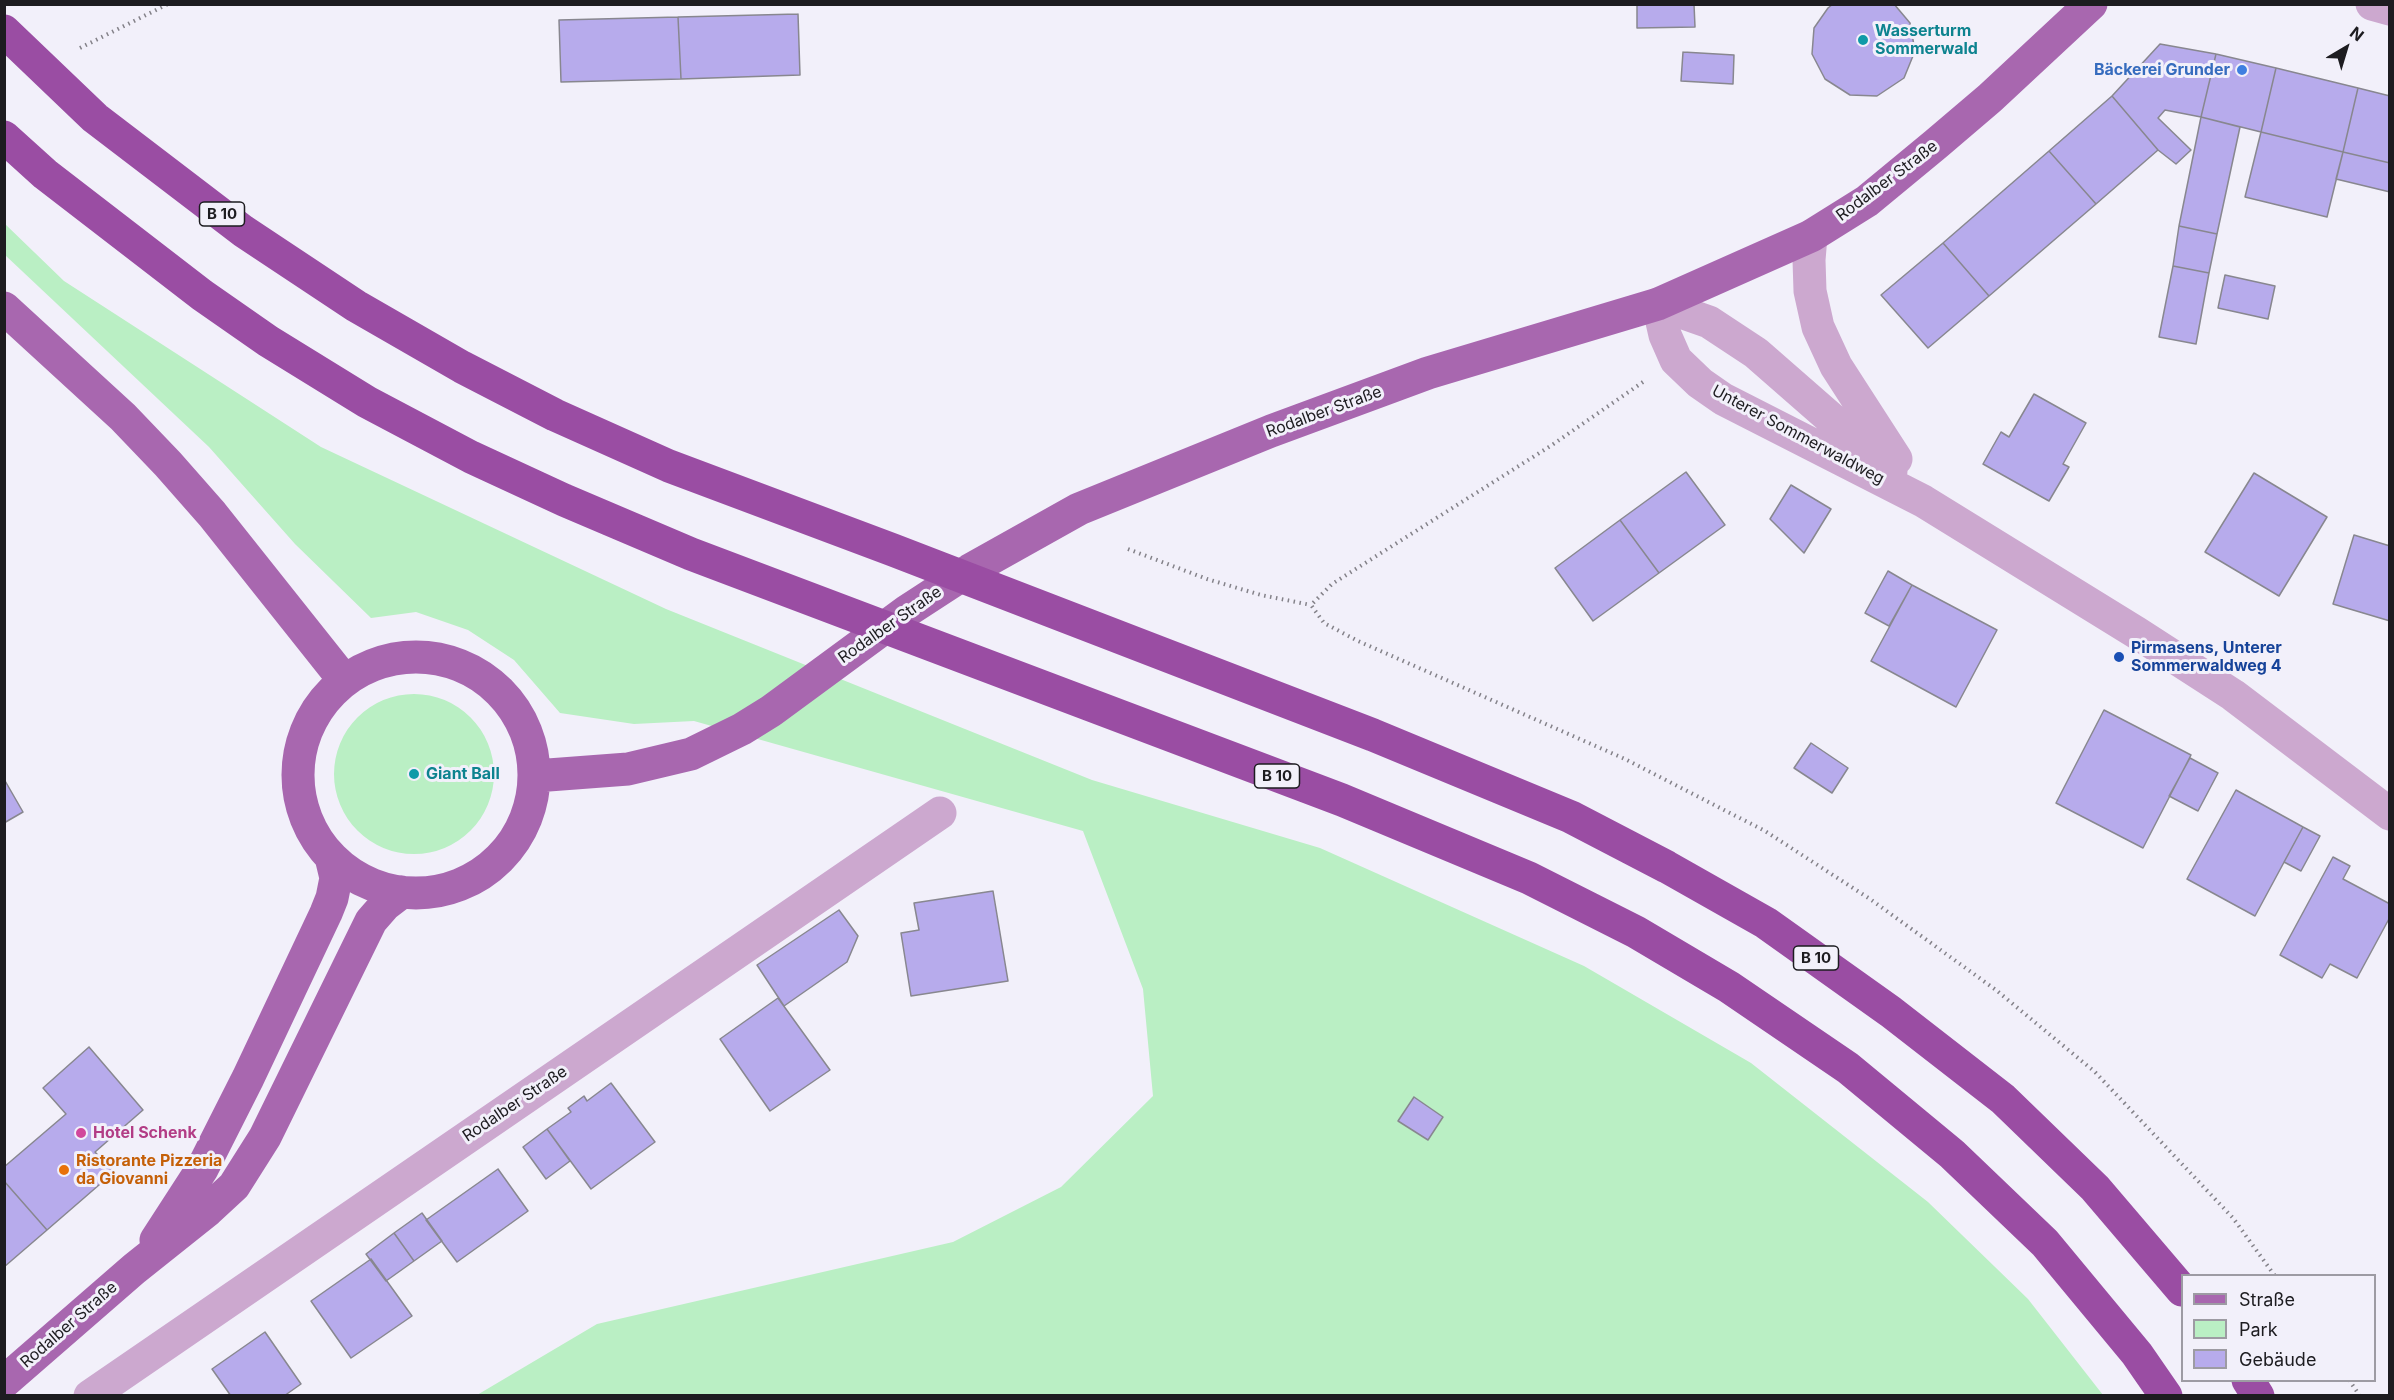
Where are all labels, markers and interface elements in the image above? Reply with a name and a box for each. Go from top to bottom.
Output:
north arrow [2316,18,2376,78]
place label: Wasserturm Sommerwald [1875,21,1978,59]
text: N [2346,22,2368,45]
marker: Wasserturm Sommerwald [1856,33,1870,47]
place label: Bäckerei Grunder [2094,60,2230,80]
marker: Bäckerei Grunder [2235,63,2249,77]
street label: Rodalber Straße [1833,137,1941,225]
road number: B 10 [200,202,244,226]
street label: Unterer Sommerwaldweg [1709,381,1887,489]
street label: Rodalber Straße [1264,382,1384,442]
street label: Rodalber Straße [835,582,945,668]
place label: Pirmasens, Unterer Sommerwaldweg 4 [2131,638,2282,676]
marker: Pirmasens, Unterer Sommerwaldweg 4 [2112,650,2126,664]
place label: Giant Ball [426,764,500,784]
road number: B 10 [1254,764,1300,788]
marker: Giant Ball [407,767,421,781]
road number: B 10 [1794,946,1838,970]
street label: Rodalber Straße [459,1062,571,1146]
place label: Hotel Schenk [93,1123,197,1143]
marker: Hotel Schenk [74,1126,88,1140]
place label: Ristorante Pizzeria da Giovanni [76,1151,222,1189]
marker: Ristorante Pizzeria da Giovanni [57,1163,71,1177]
legend [2181,1274,2376,1382]
street label: Rodalber Straße [17,1278,121,1372]
text: Straße [2239,1289,2295,1310]
text: Park [2239,1319,2278,1340]
text: Gebäude [2239,1349,2316,1370]

